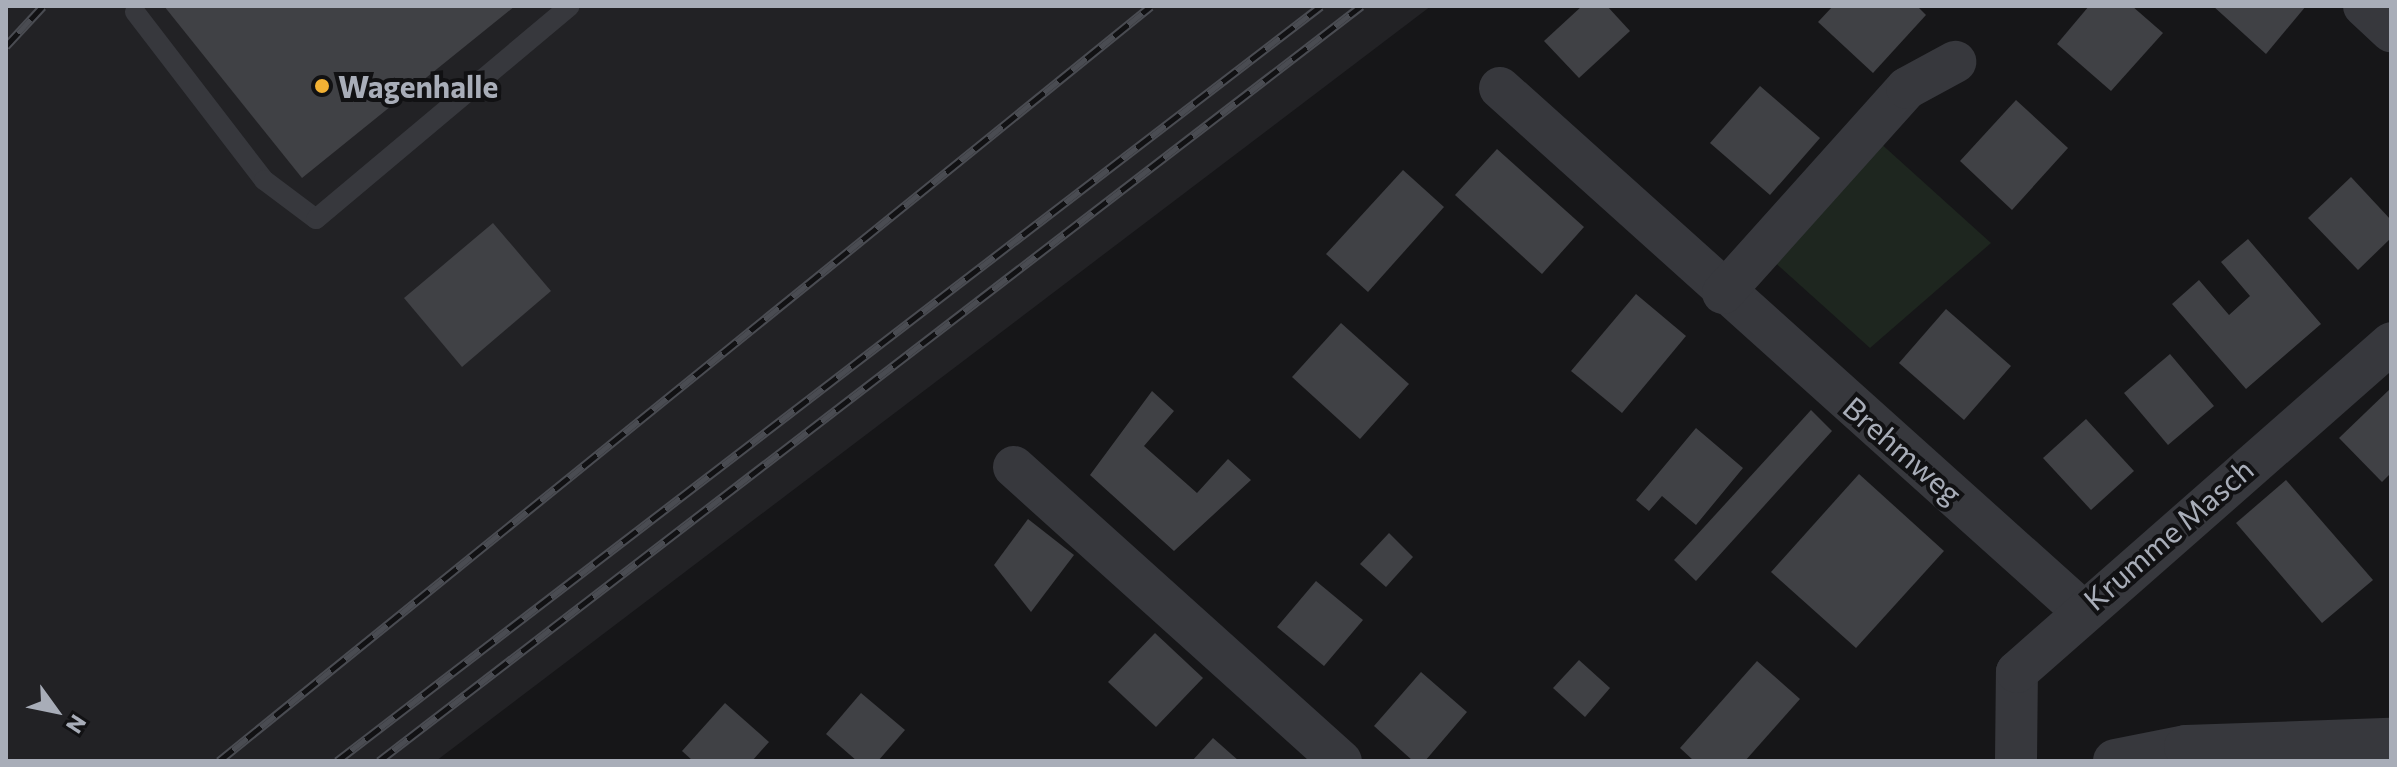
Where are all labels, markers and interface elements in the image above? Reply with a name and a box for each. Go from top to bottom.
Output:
place label: Wagenhalle [338,68,498,104]
marker: Wagenhalle [313,77,331,95]
street label: Brehmweg [1836,389,1970,511]
street label: Krumme Masch [2076,451,2260,617]
north arrow [16,671,96,751]
text: N [61,710,92,739]

